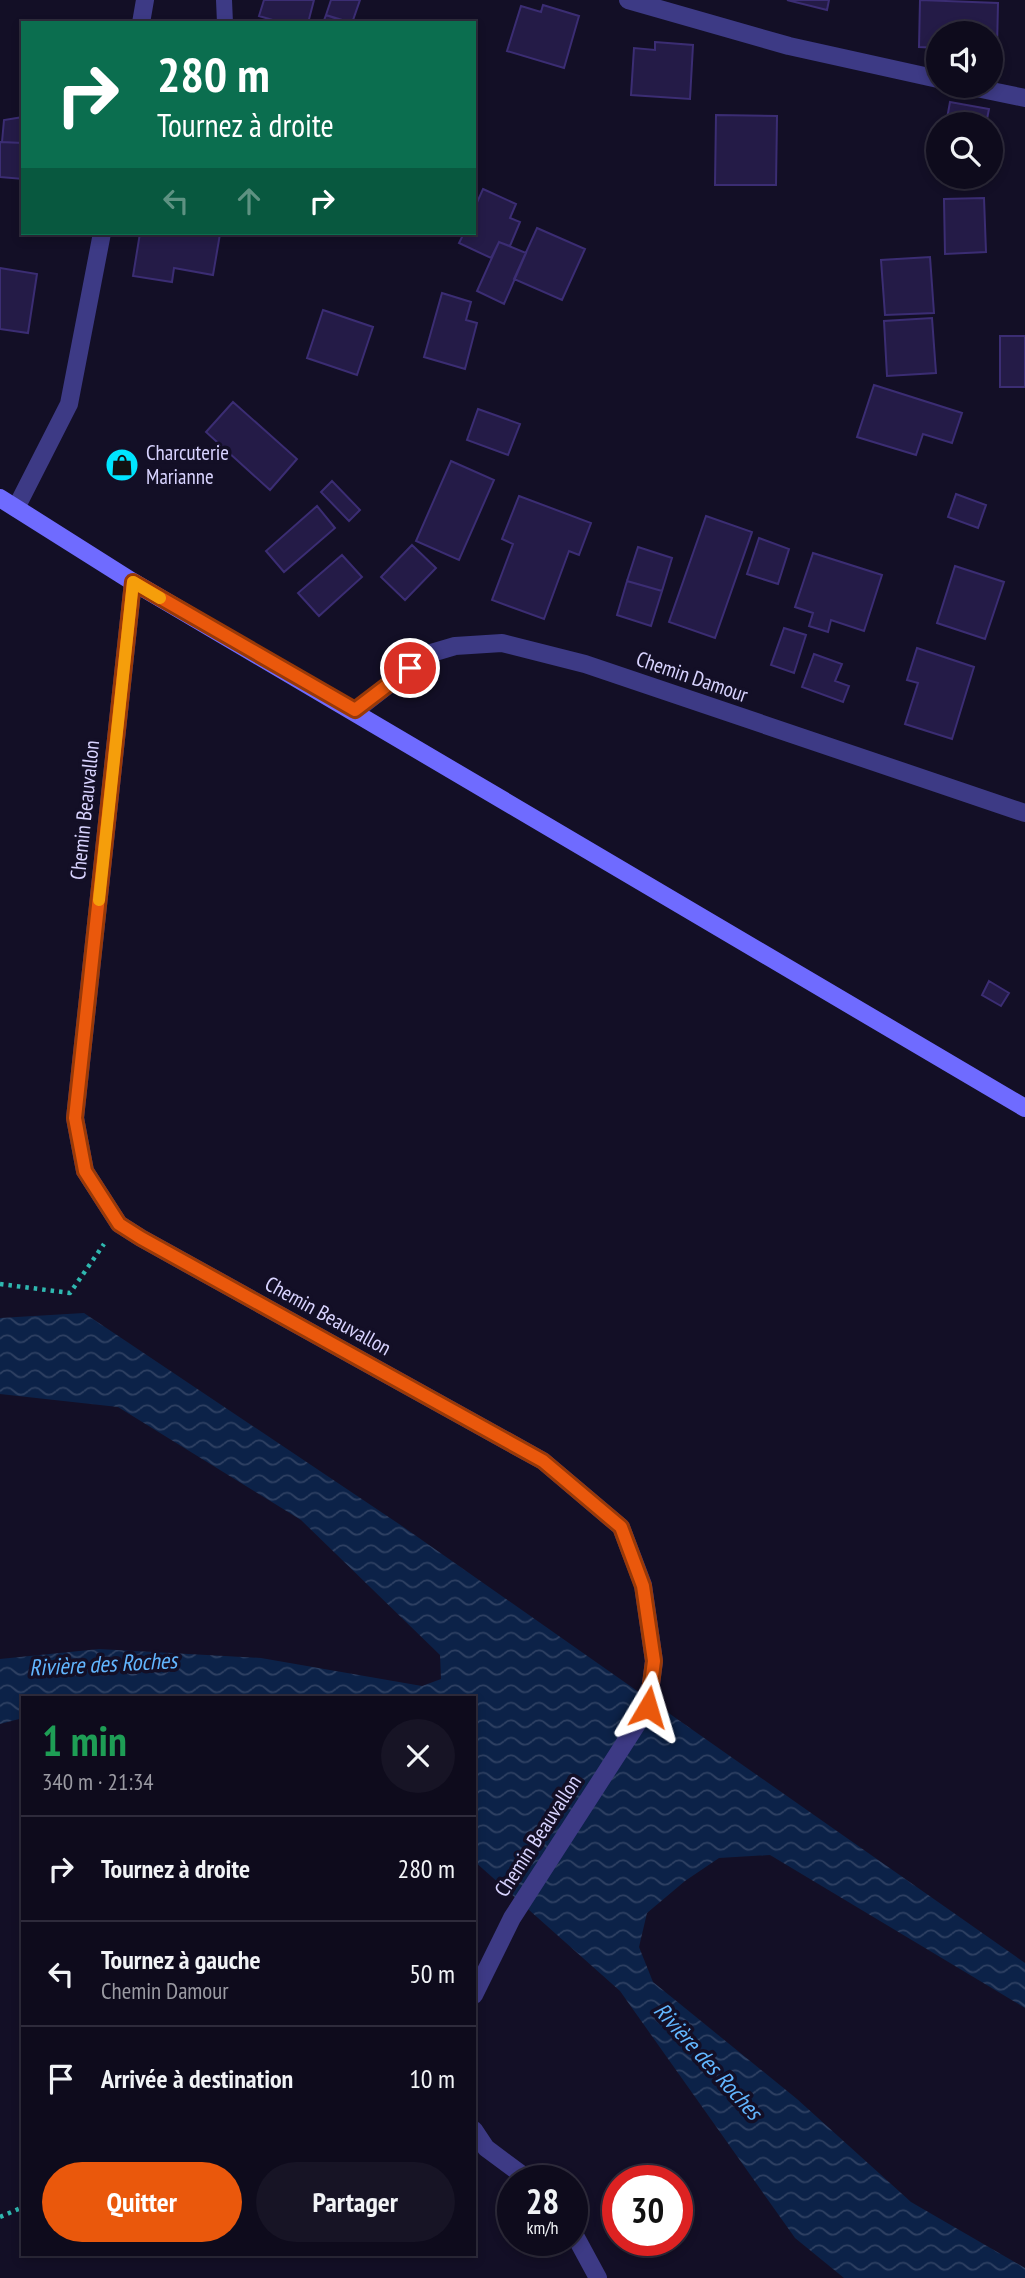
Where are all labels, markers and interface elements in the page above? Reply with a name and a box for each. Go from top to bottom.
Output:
map controls [926,21,1003,189]
button: sound [926,21,1003,98]
text: 280 m [157,42,270,106]
icon: right [42,49,133,140]
text: Tournez à droite [157,104,334,146]
button: search [926,112,1003,189]
icon: left [157,182,195,220]
icon: ahead [230,182,268,220]
icon: right [303,182,341,220]
place label: Charcuterie Marianne [146,439,229,490]
shop icon: Charcuterie Marianne [103,446,141,484]
pin [380,638,440,698]
street label: Chemin Damour [633,645,752,708]
icon: arrive [391,649,429,687]
street label: Chemin Beauvallon [64,739,105,881]
street label: Chemin Beauvallon [260,1270,396,1361]
water label: Rivière des Roches [28,1645,180,1682]
position arrow [611,1670,685,1744]
text: 1 min [42,1713,127,1768]
button: close [381,1719,455,1793]
text: 340 m · 21:34 [42,1767,154,1796]
street label: Chemin Beauvallon [488,1770,587,1902]
icon: right [42,1850,80,1888]
text: Tournez à droite [101,1852,250,1885]
text: 280 m [397,1852,455,1885]
text: Tournez à gauche [101,1943,261,1976]
icon: left [42,1955,80,1993]
text: 50 m [409,1957,455,1990]
text: Chemin Damour [101,1976,229,2005]
water label: Rivière des Roches [648,1996,770,2127]
icon: arrive [42,2060,80,2098]
text: Arrivée à destination [101,2062,293,2095]
text: 10 m [409,2062,455,2095]
button: Quitter [42,2162,242,2242]
button: Partager [256,2162,455,2242]
speed limit sign: 30 [602,2165,693,2256]
text: 28 [526,2178,559,2224]
text: km/h [527,2216,558,2239]

